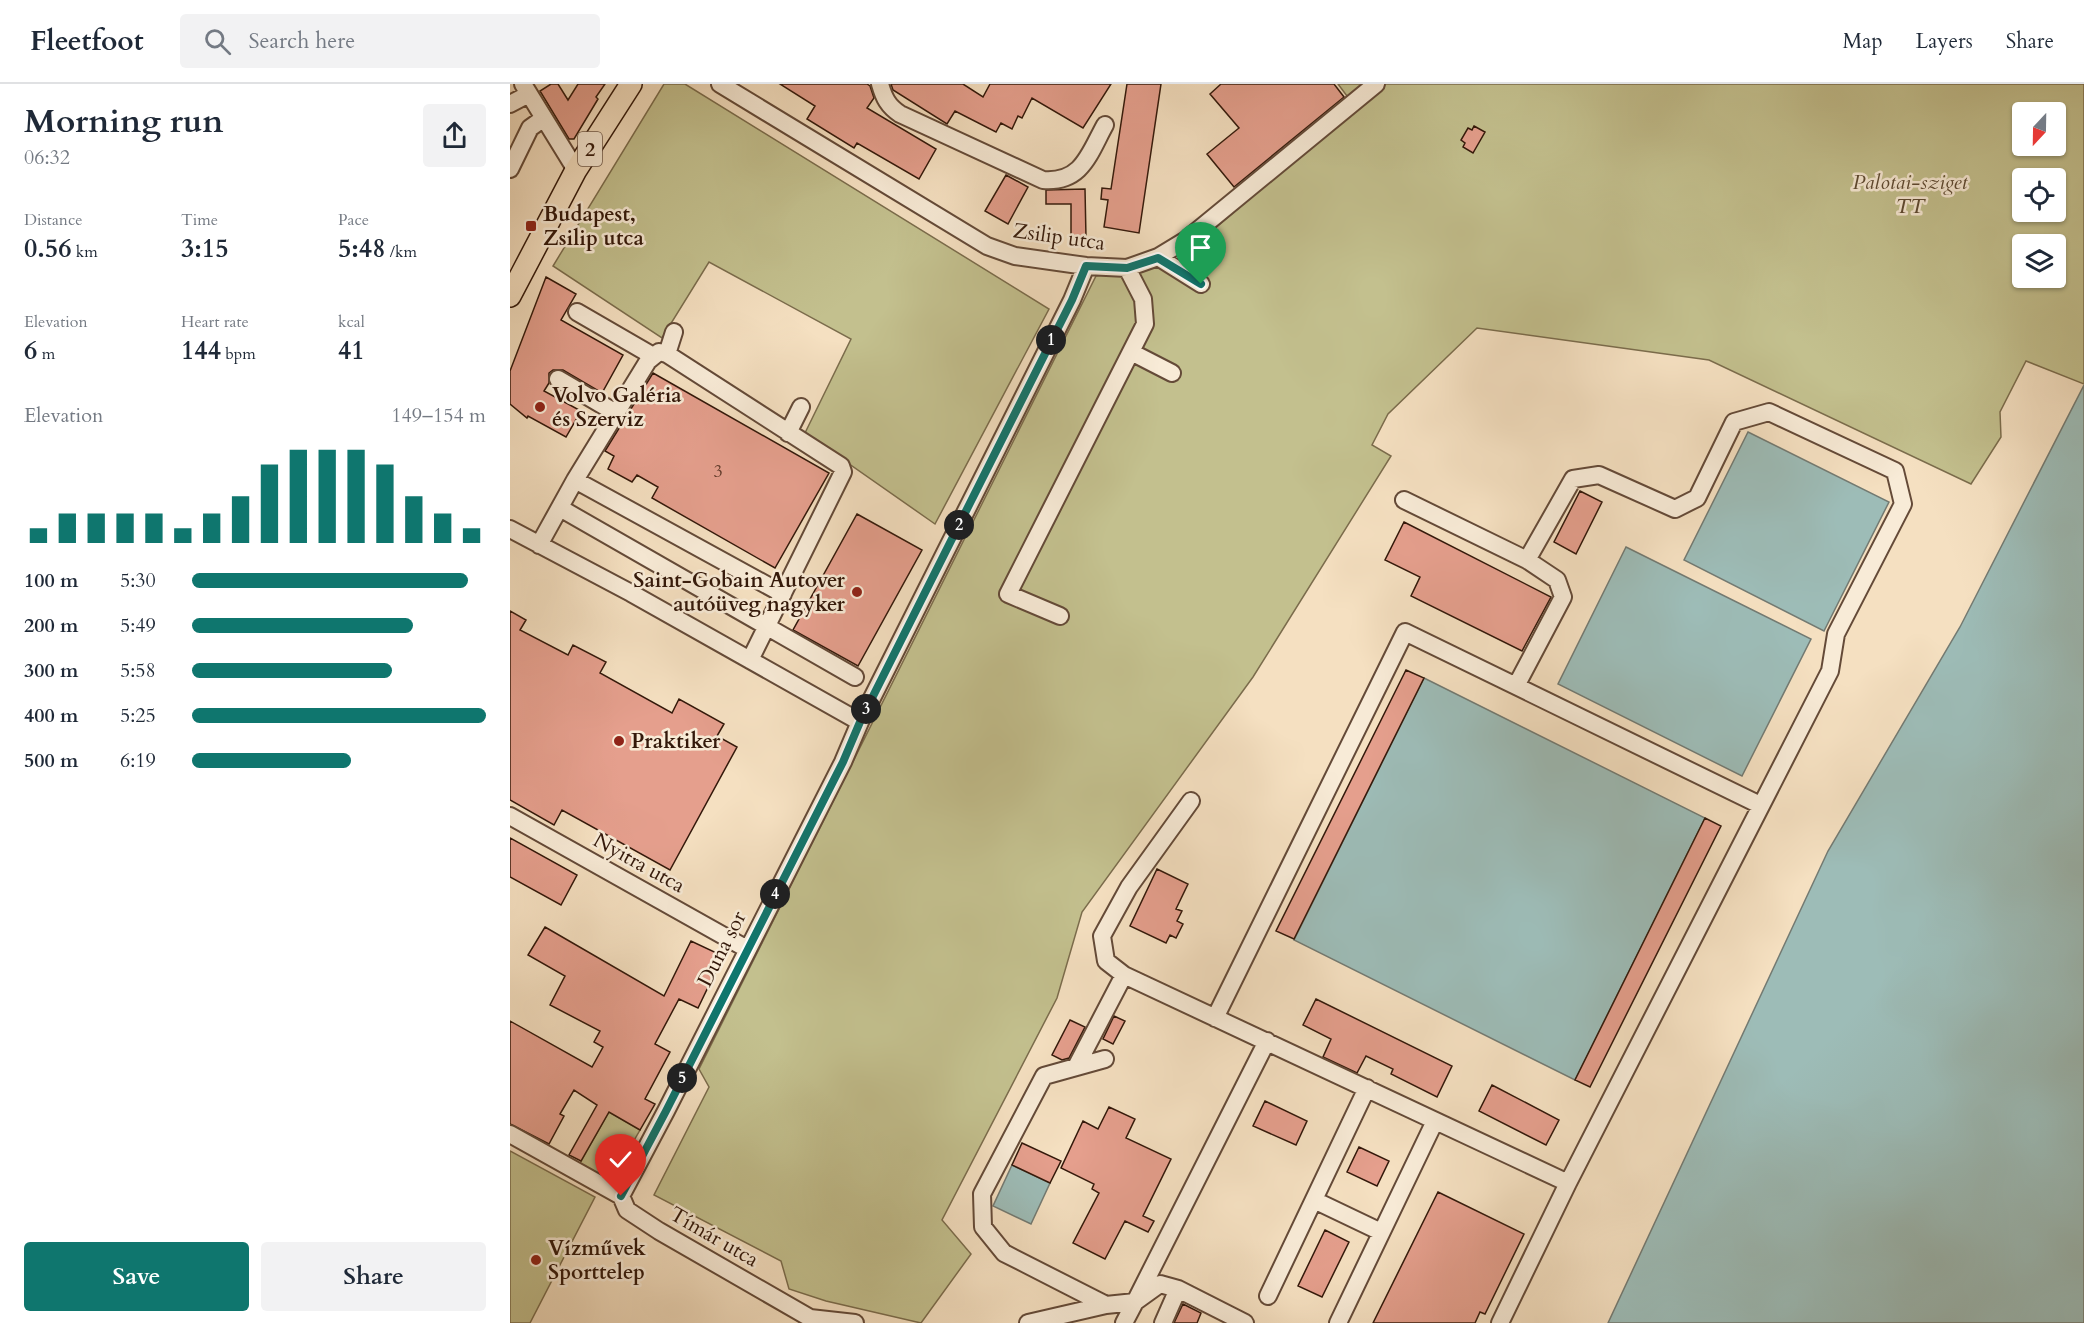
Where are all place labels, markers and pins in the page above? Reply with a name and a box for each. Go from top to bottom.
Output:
place label: Budapest, Zsilip utca [543,200,644,253]
marker: Budapest, Zsilip utca [524,219,538,233]
pin [1175,222,1226,284]
pin: 1 [1036,325,1066,355]
place label: Volvo Galéria és Szerviz [552,381,682,434]
marker: Volvo Galéria és Szerviz [533,400,547,414]
pin: 2 [944,510,974,540]
place label: Saint-Gobain Autover autóüveg nagyker [633,566,846,619]
marker: Saint-Gobain Autover autóüveg nagyker [850,585,864,599]
pin: 3 [851,694,881,724]
place label: Praktiker [631,727,721,756]
marker: Praktiker [612,734,626,748]
pin: 4 [760,879,790,909]
pin: 5 [667,1063,697,1093]
pin [595,1134,646,1196]
place label: Vízművek Sporttelep [548,1234,646,1287]
marker: Vízművek Sporttelep [529,1253,543,1267]

